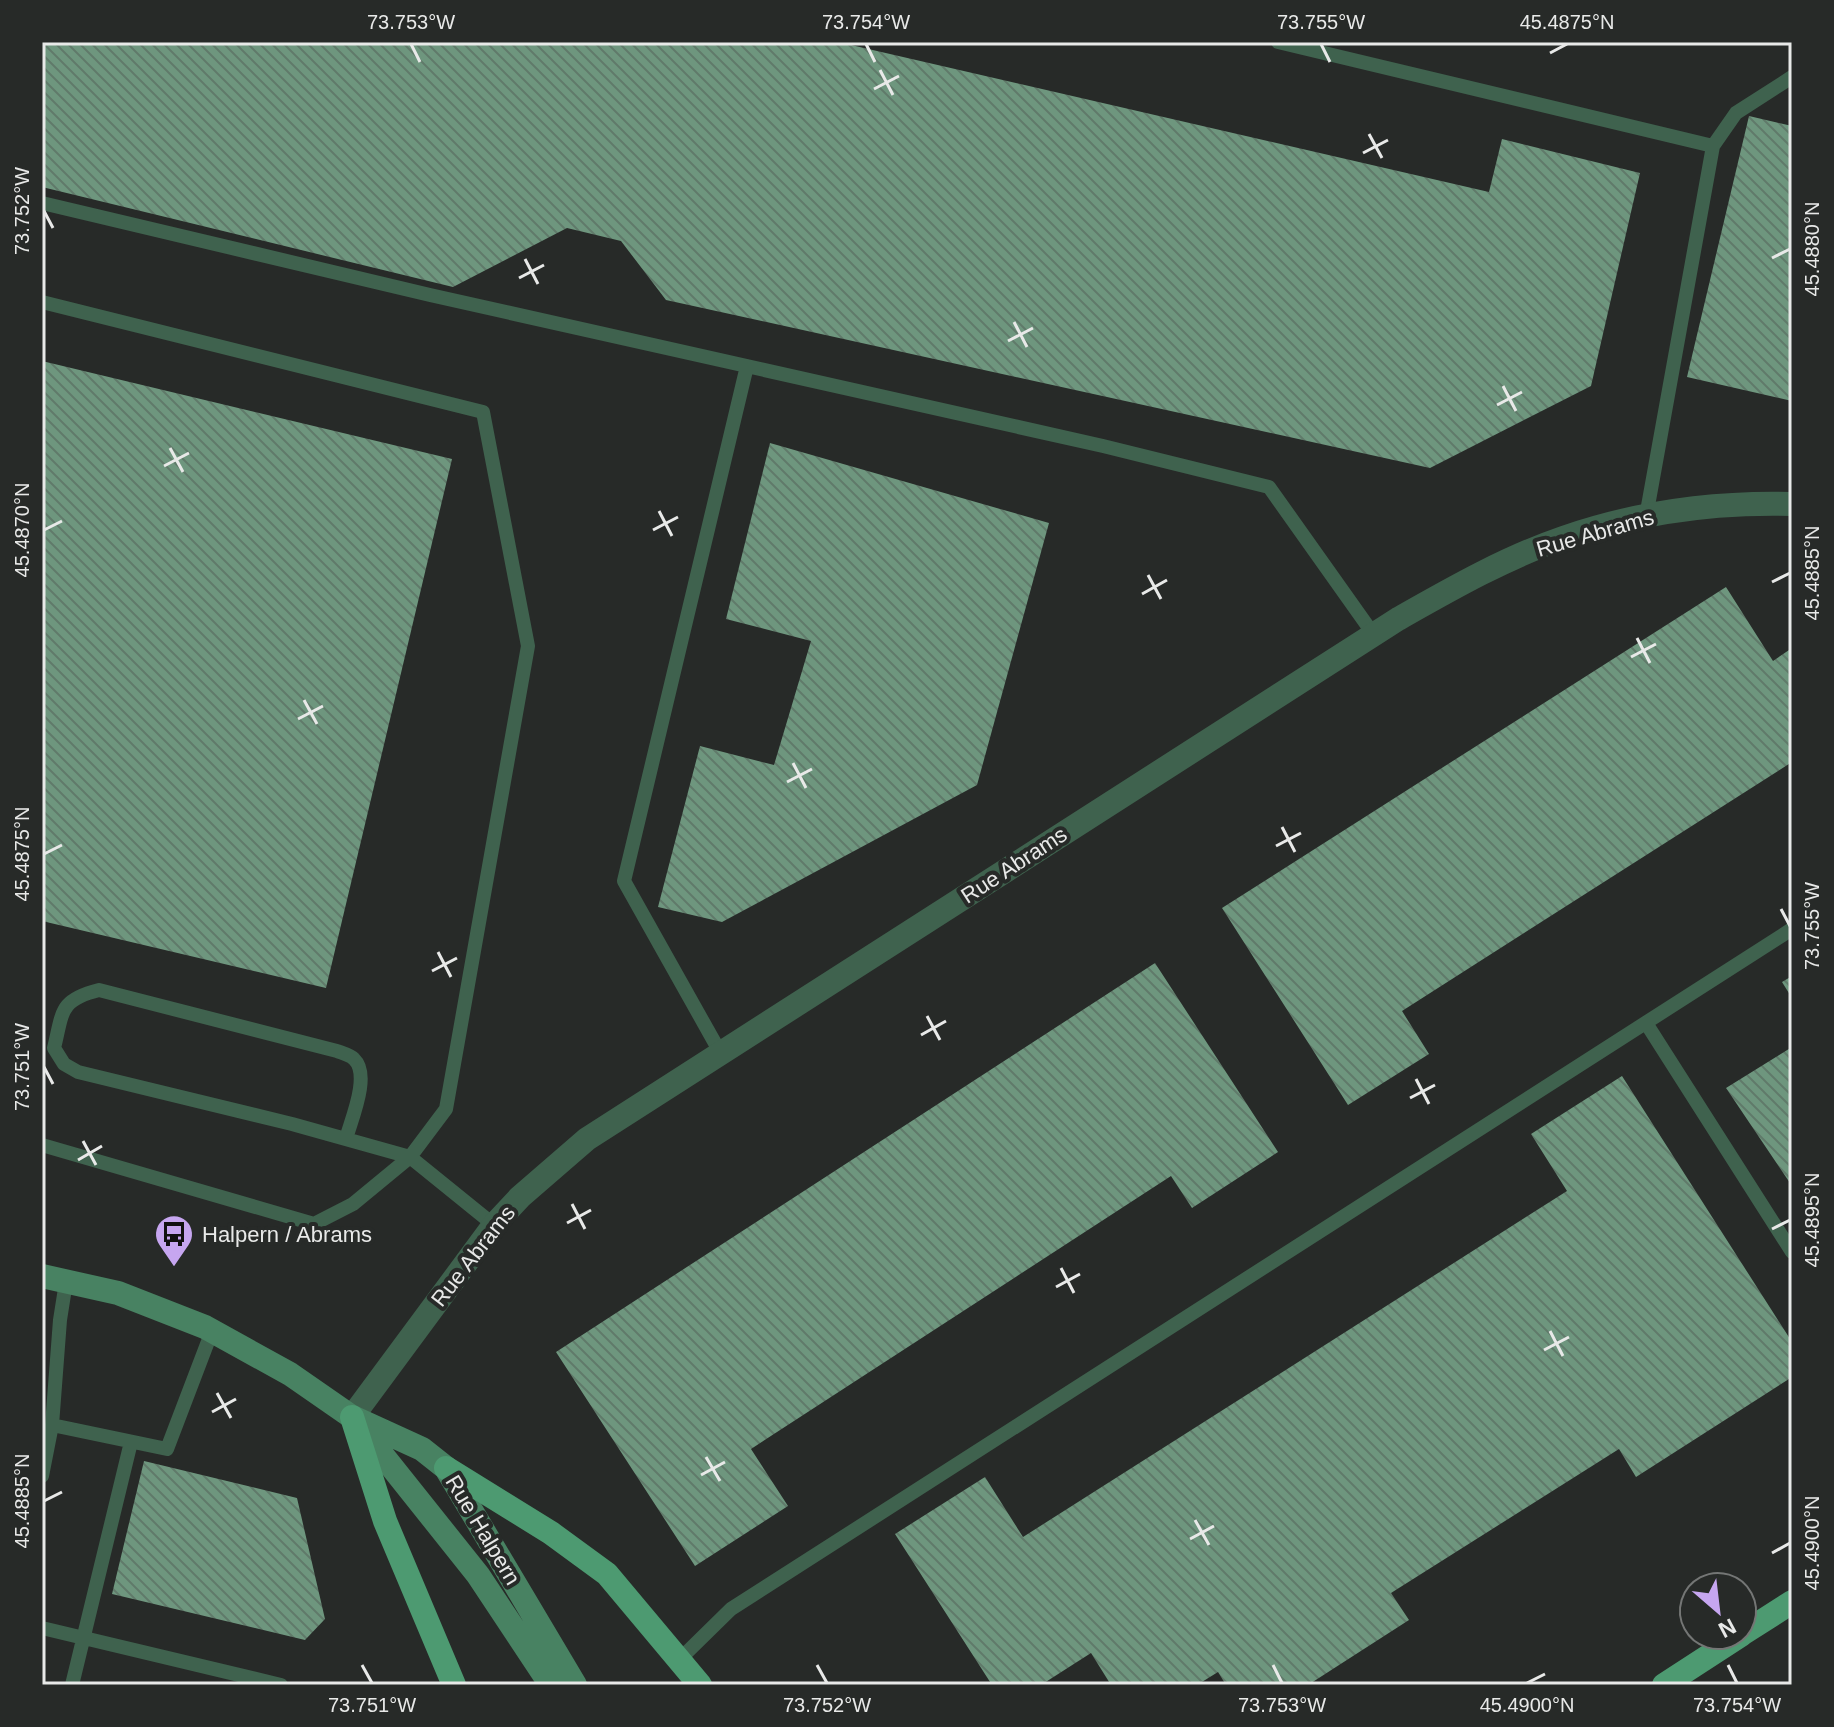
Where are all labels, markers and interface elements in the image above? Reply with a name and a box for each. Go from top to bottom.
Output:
text: 73.753°W [367,11,455,33]
text: 73.754°W [822,11,910,33]
text: 73.755°W [1277,11,1365,33]
text: 45.4875°N [1520,11,1614,33]
text: 73.752°W [11,167,33,255]
text: 45.4880°N [1801,202,1823,296]
text: 45.4870°N [11,483,33,577]
street label: Rue Abrams [1533,504,1657,562]
text: 45.4885°N [1801,526,1823,620]
text: 45.4875°N [11,807,33,901]
street label: Rue Abrams [956,822,1072,908]
text: 73.755°W [1801,882,1823,970]
text: 73.751°W [11,1023,33,1111]
text: 45.4895°N [1801,1173,1823,1267]
street label: Rue Abrams [426,1201,520,1311]
bus stop icon: Halpern / Abrams [153,1213,195,1268]
place label: Halpern / Abrams [202,1222,372,1247]
text: 45.4885°N [11,1454,33,1548]
street label: Rue Halpern [440,1471,526,1589]
text: 45.4900°N [1801,1496,1823,1590]
north arrow [1678,1571,1758,1651]
text: N [1714,1613,1740,1643]
text: 73.751°W [328,1694,416,1716]
text: 73.752°W [783,1694,871,1716]
text: 73.753°W [1238,1694,1326,1716]
text: 45.4900°N [1480,1694,1574,1716]
text: 73.754°W [1693,1694,1781,1716]

